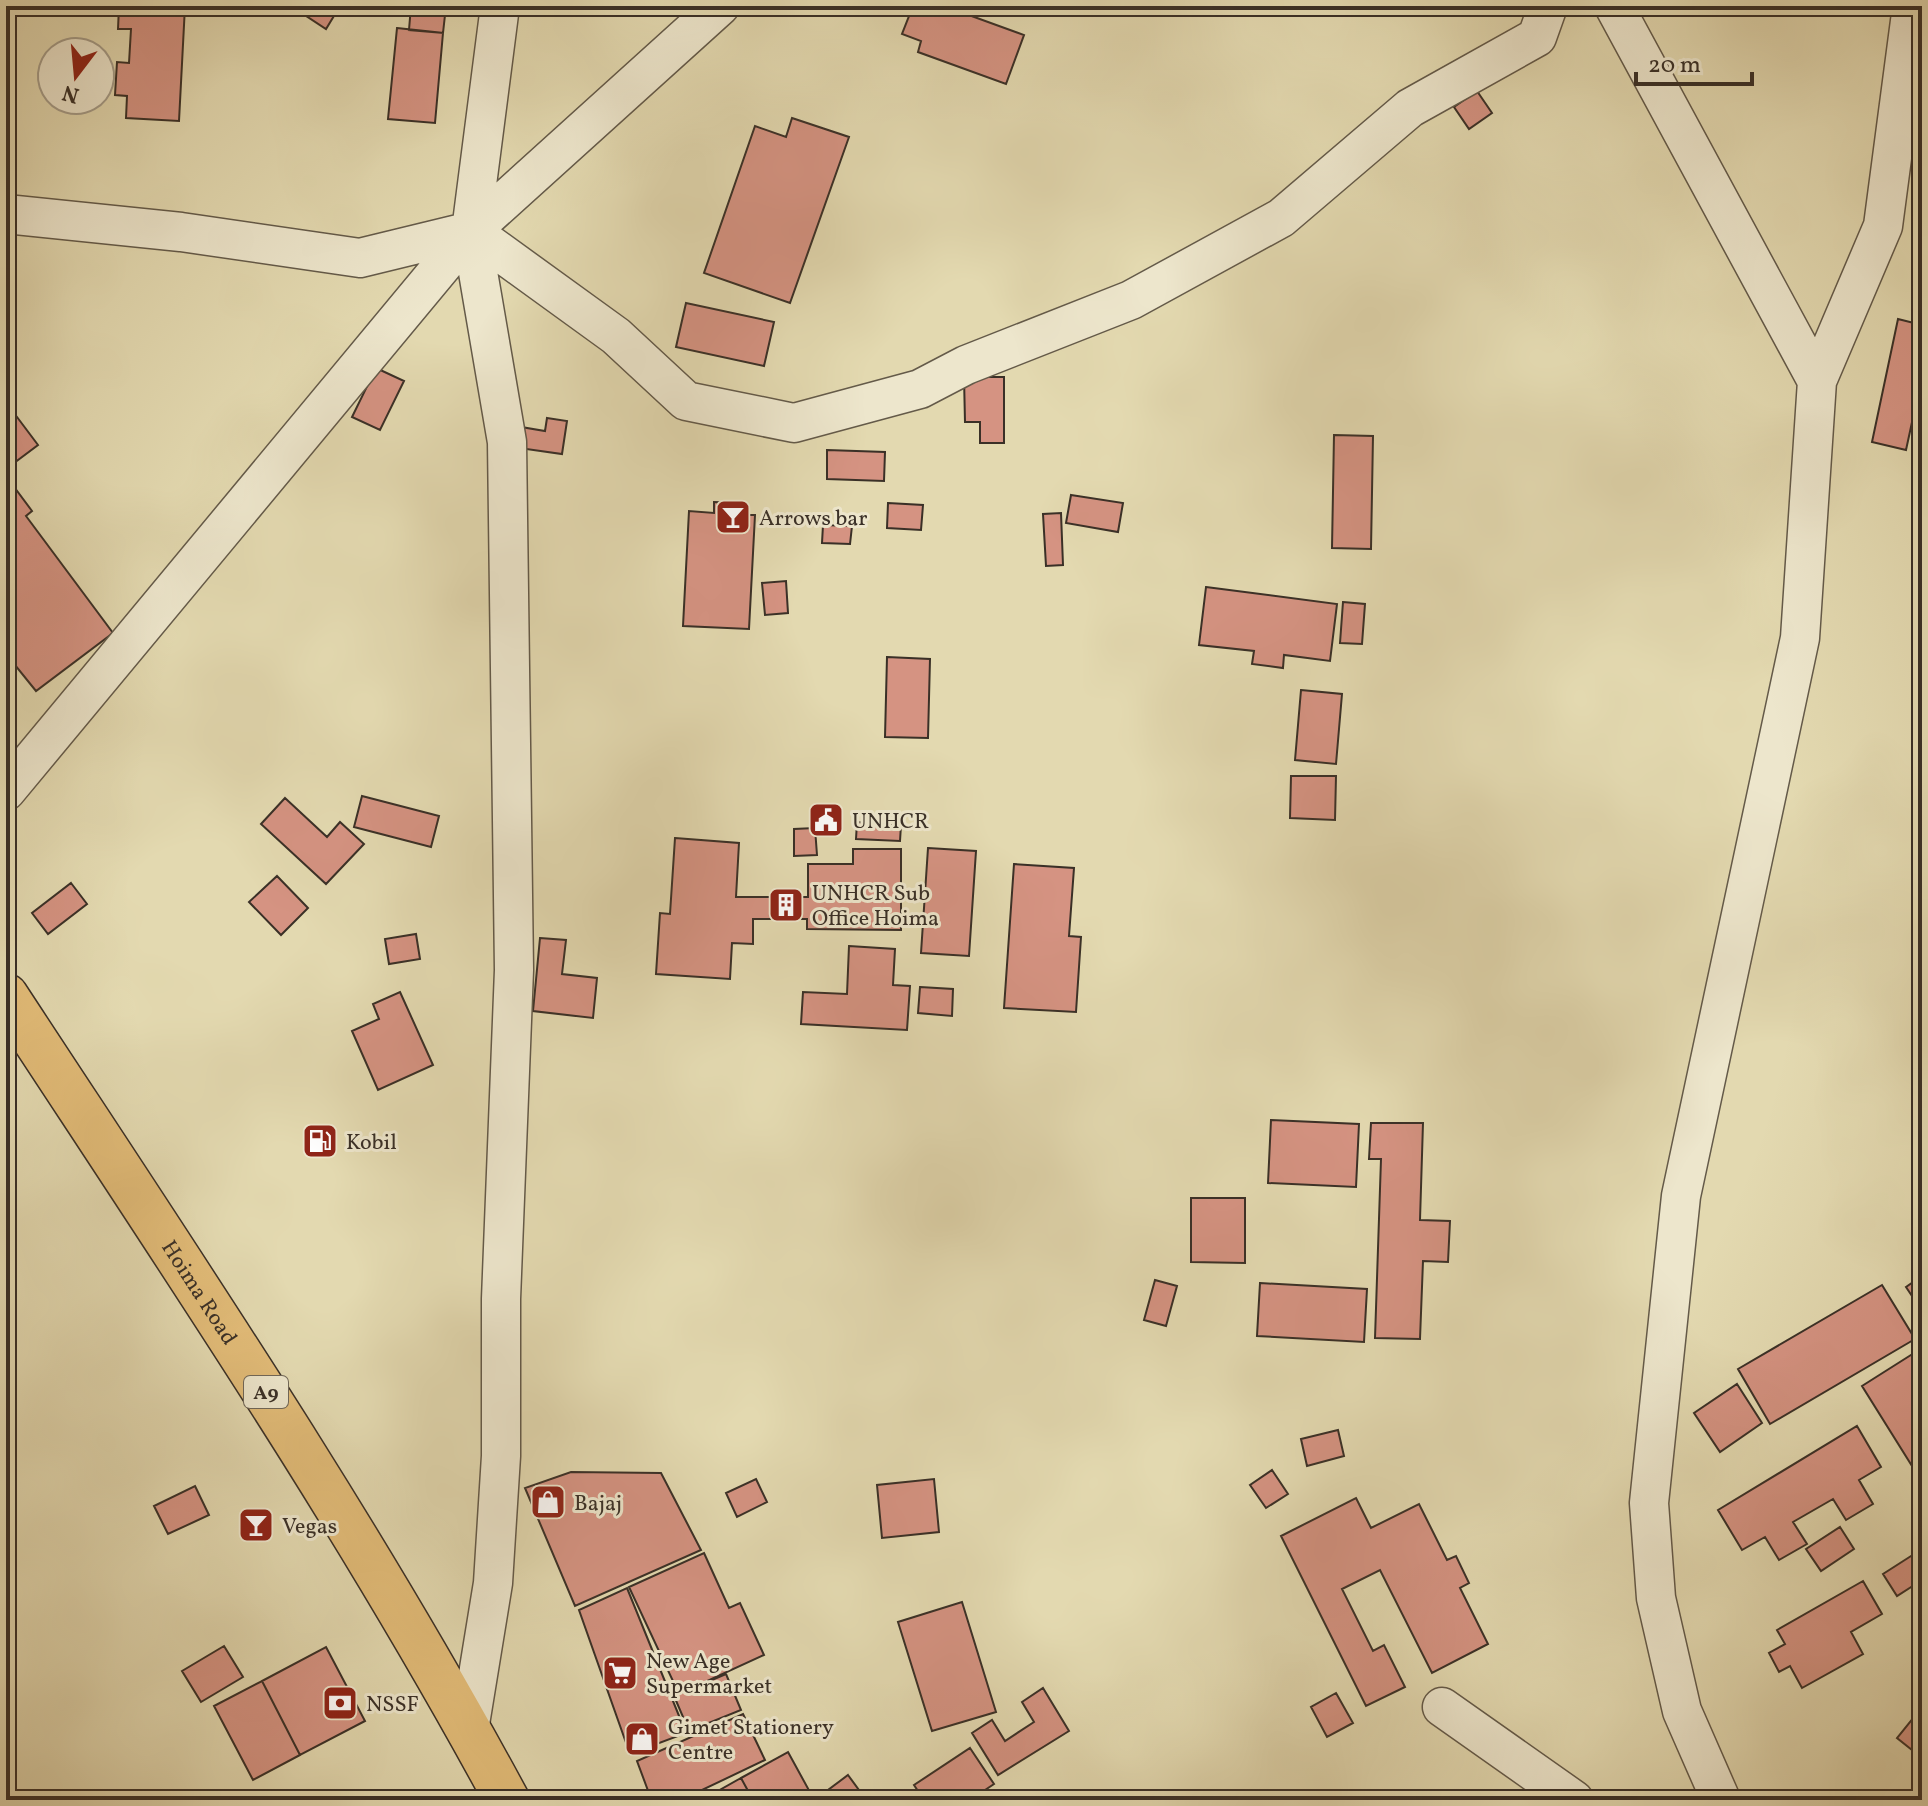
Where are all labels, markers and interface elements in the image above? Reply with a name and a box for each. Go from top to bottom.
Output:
north arrow [36,36,116,116]
scale bar [1636,36,1752,86]
text: 20 m [1648,49,1701,83]
text: N [59,76,83,110]
bar icon: Arrows bar [714,498,752,536]
place label: Arrows bar [759,504,867,535]
public building icon: UNHCR [807,801,845,839]
place label: UNHCR [852,807,929,838]
place label: UNHCR Sub Office Hoima [812,879,939,935]
building icon: UNHCR Sub Office Hoima [767,886,805,924]
fuel station icon: Kobil [301,1122,339,1160]
place label: Kobil [346,1128,397,1159]
street label: Hoima Road [153,1235,244,1352]
road number: A9 [244,1376,288,1408]
shop icon: Bajaj [529,1483,567,1521]
place label: Bajaj [574,1489,622,1520]
bar icon: Vegas [237,1506,275,1544]
place label: Vegas [282,1512,337,1543]
place label: New Age Supermarket [646,1647,773,1703]
supermarket icon: New Age Supermarket [601,1654,639,1692]
bank icon: NSSF [321,1684,359,1722]
place label: NSSF [366,1690,419,1721]
place label: Gimet Stationery Centre [668,1713,834,1769]
shop icon: Gimet Stationery Centre [623,1720,661,1758]

